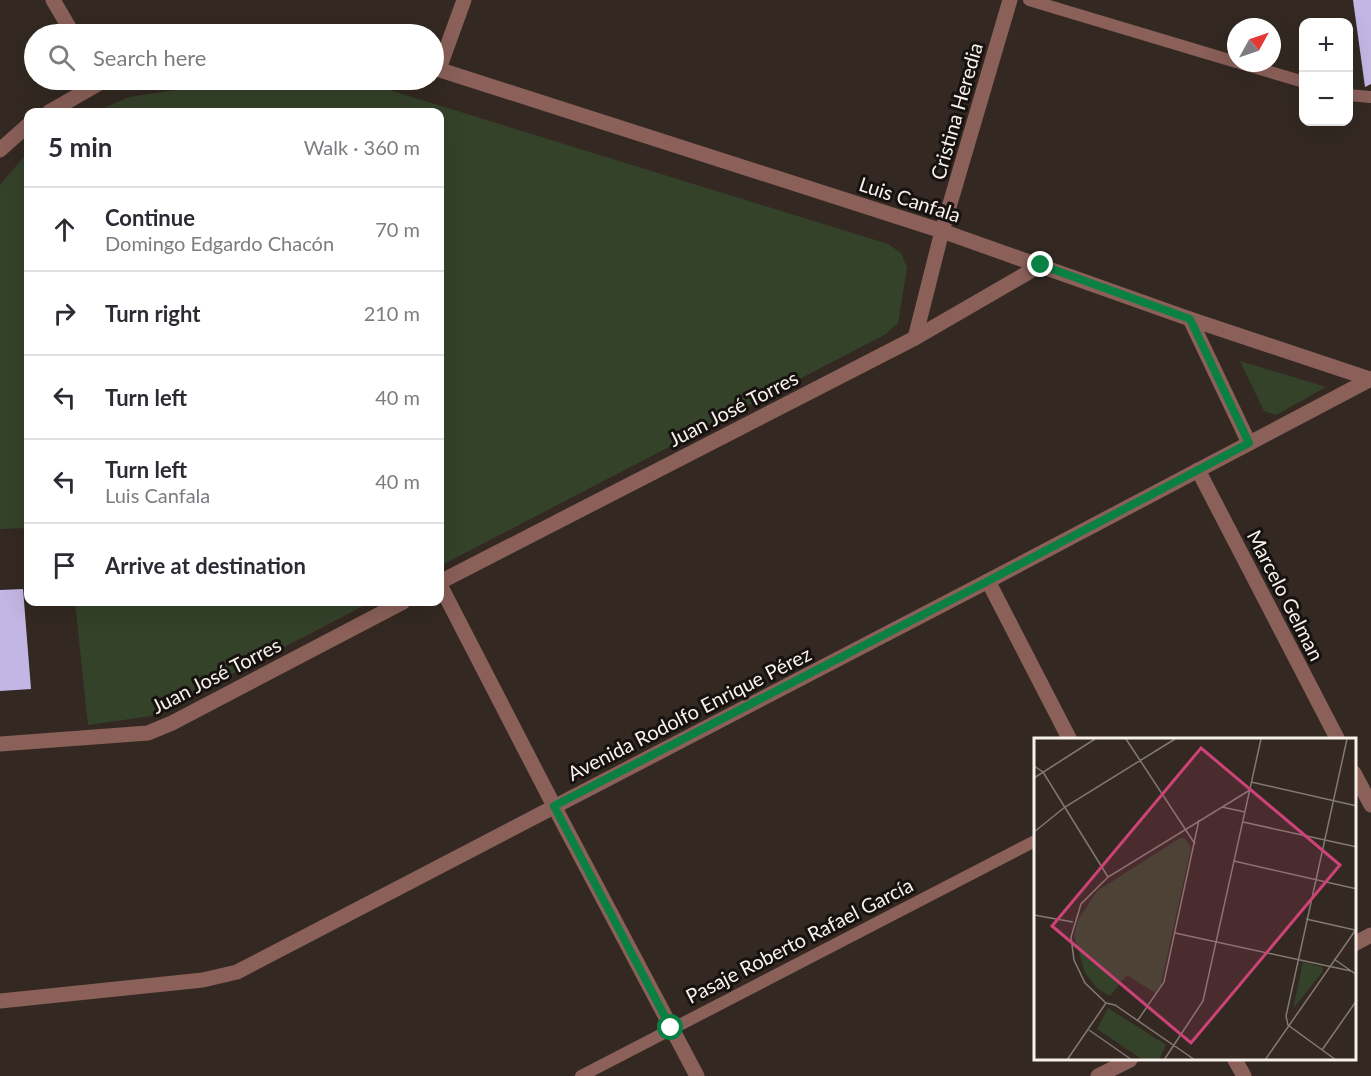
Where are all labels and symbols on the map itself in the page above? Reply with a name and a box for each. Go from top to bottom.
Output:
north arrow [1227,18,1281,72]
street label: Cristina Heredia [925,40,987,182]
street label: Luis Canfala [856,171,964,227]
route end [1027,251,1053,277]
street label: Juan José Torres [664,365,802,451]
street label: Marcelo Gelman [1243,526,1329,664]
street label: Juan José Torres [147,632,285,718]
street label: Avenida Rodolfo Enrique Pérez [563,641,815,785]
inset map [1034,738,1356,1061]
street label: Pasaje Roberto Rafael García [681,872,917,1008]
route start [657,1014,683,1040]

